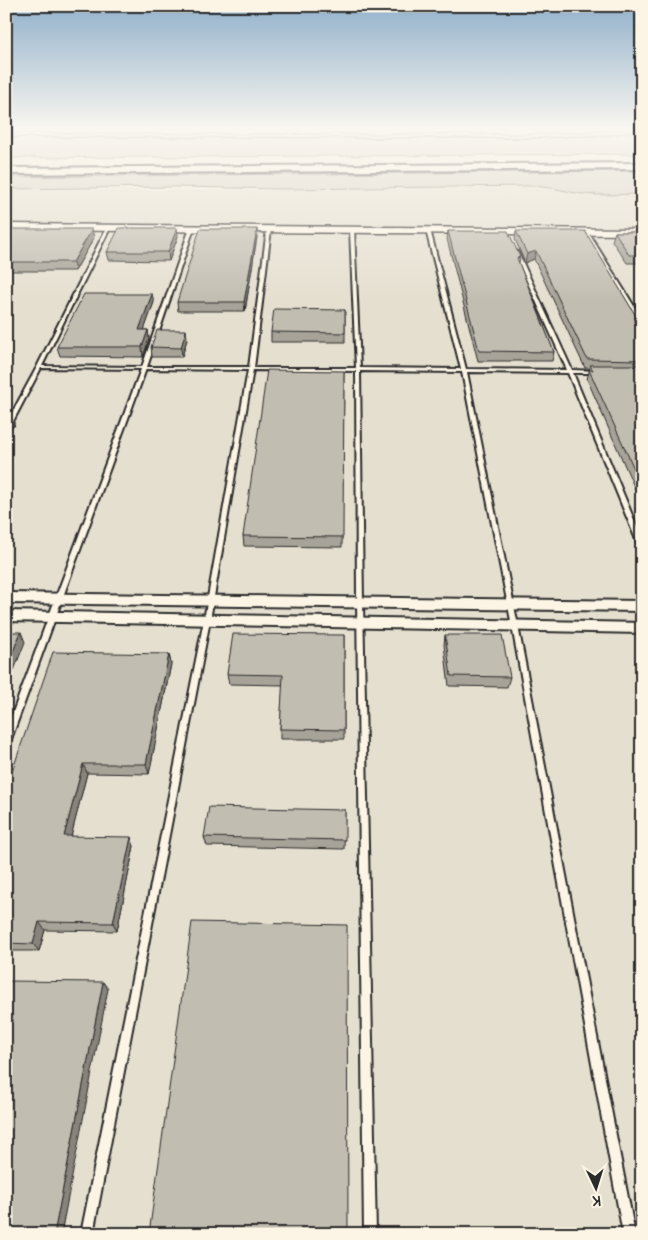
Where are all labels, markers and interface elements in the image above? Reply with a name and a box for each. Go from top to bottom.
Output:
north arrow [570,1162,620,1212]
text: K [592,1192,602,1209]

